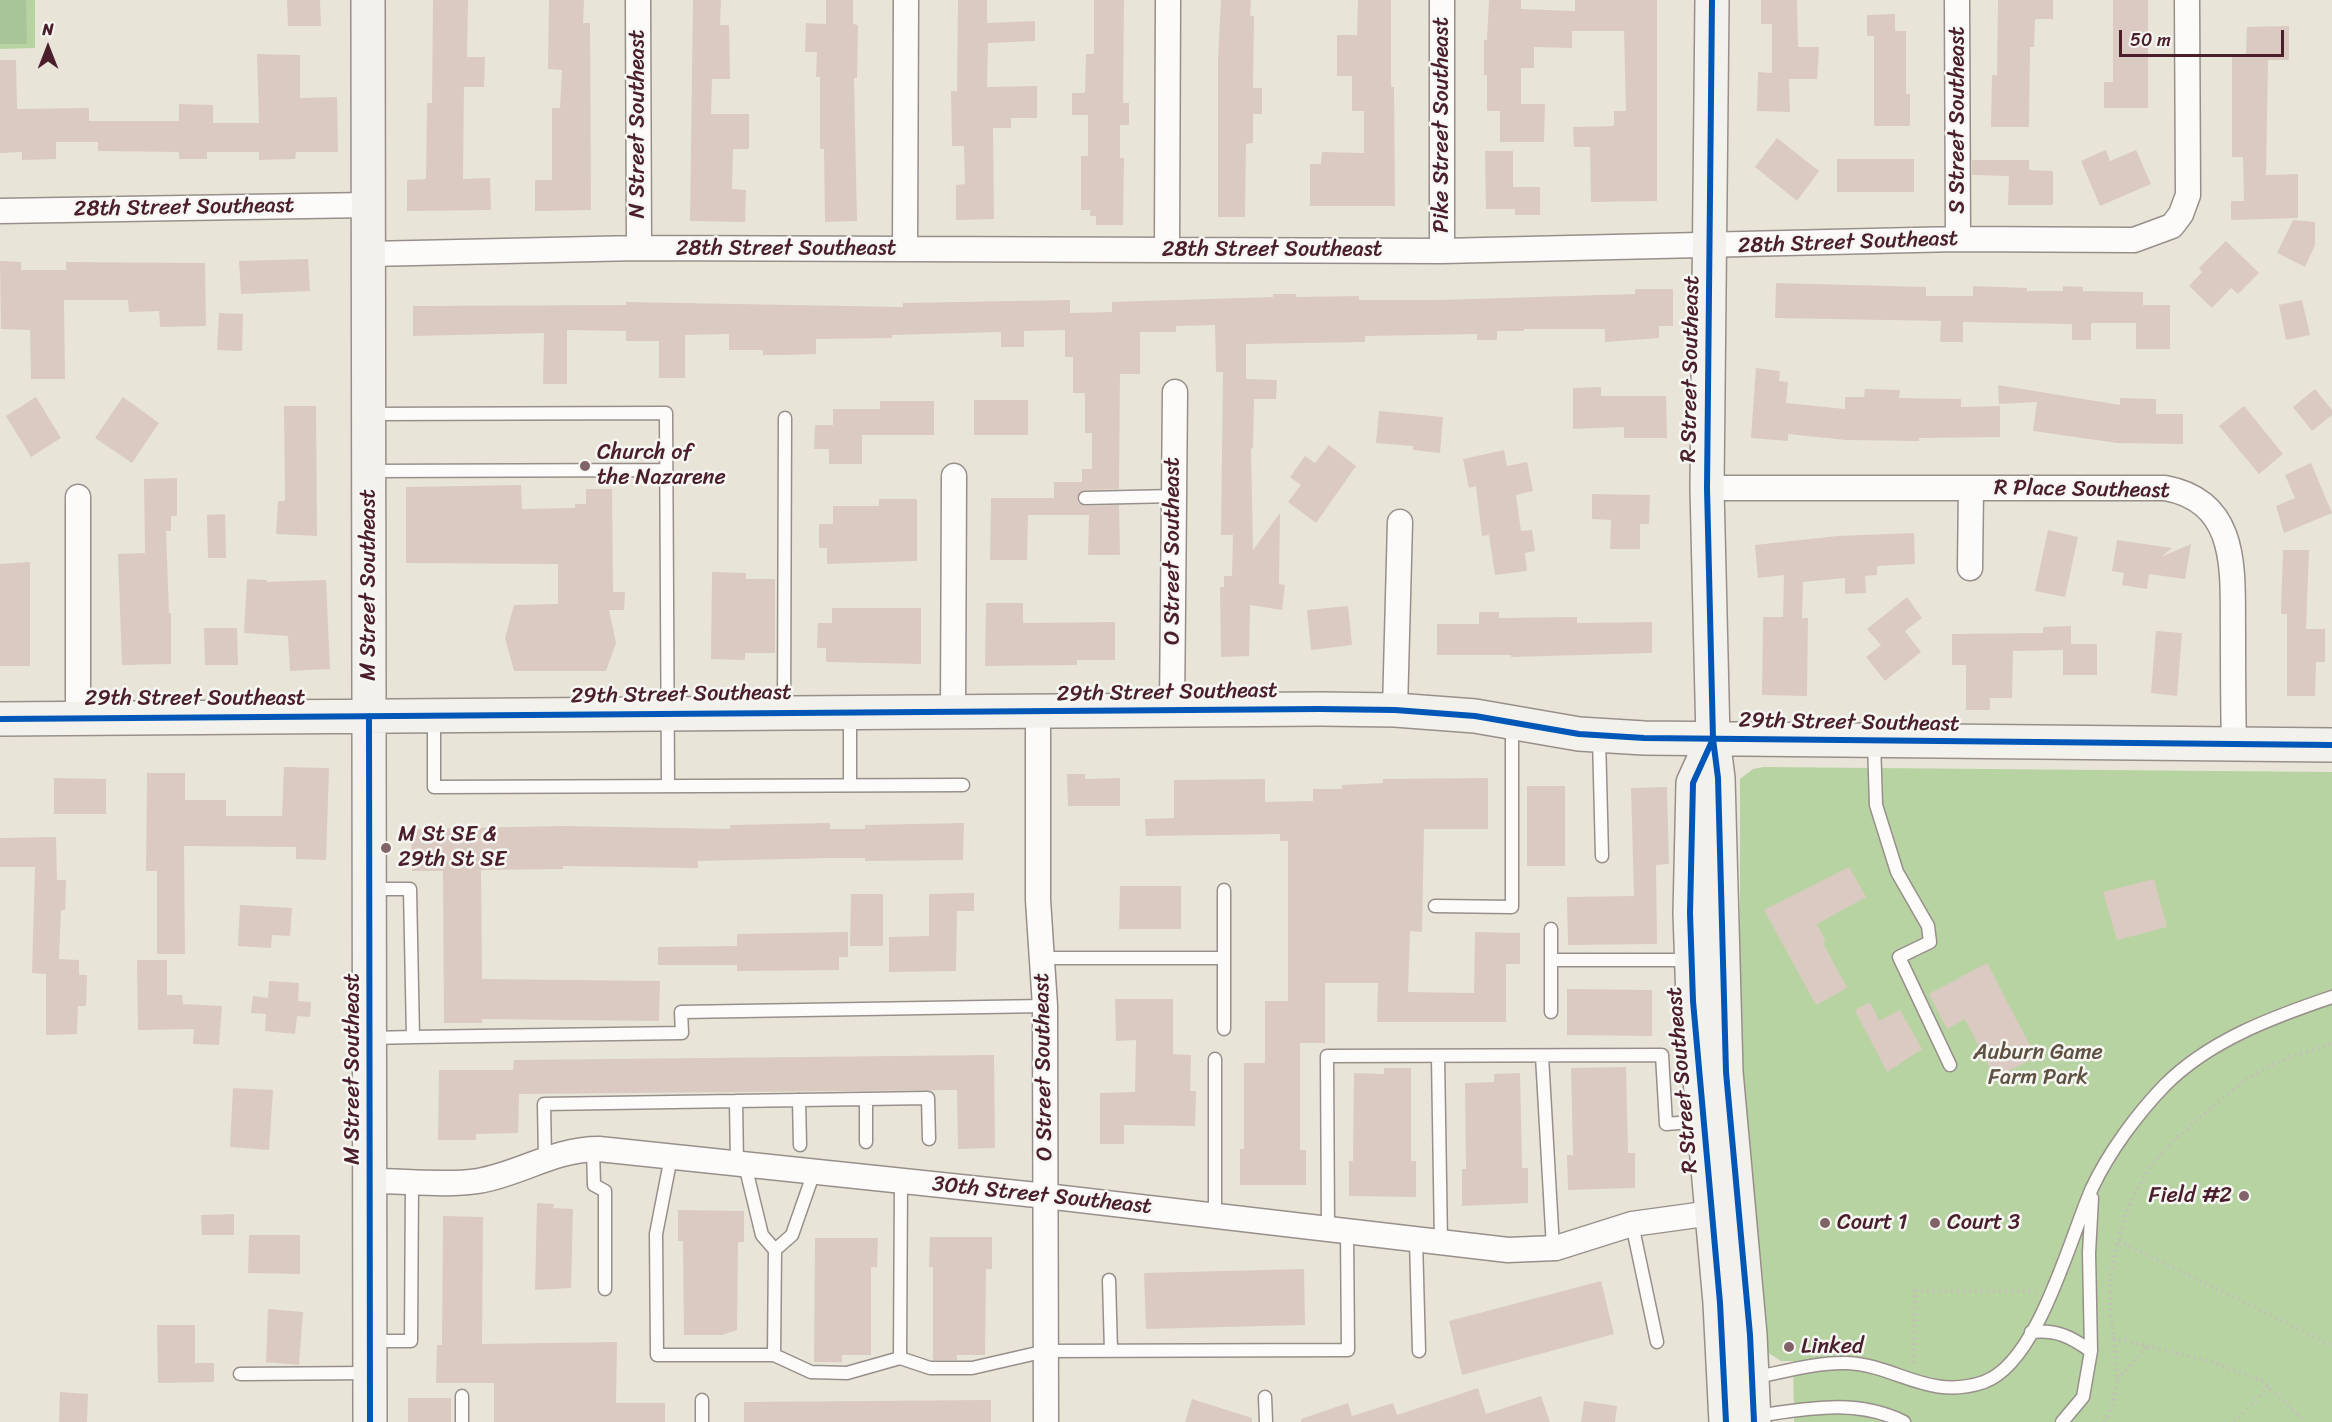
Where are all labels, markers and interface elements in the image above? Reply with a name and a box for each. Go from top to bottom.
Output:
text: N [42,15,54,44]
street label: Pike Street Southeast [1429,17,1455,233]
north arrow [18,18,78,78]
scale bar [2122,18,2287,56]
text: 50 m [2130,24,2171,56]
street label: S Street Southeast [1945,26,1971,214]
street label: N Street Southeast [625,30,651,218]
street label: 28th Street Southeast [73,193,295,223]
street label: 28th Street Southeast [1737,226,1959,260]
street label: 28th Street Southeast [676,236,896,262]
street label: 28th Street Southeast [1162,237,1382,263]
street label: R Street Southeast [1676,275,1706,463]
place label: Church of the Nazarene [597,440,726,492]
street label: O Street Southeast [1160,457,1186,645]
marker: Church of the Nazarene [578,459,592,473]
street label: R Place Southeast [1994,475,2170,505]
street label: M Street Southeast [356,489,382,681]
street label: 29th Street Southeast [1056,678,1278,708]
street label: 29th Street Southeast [570,680,792,710]
street label: 29th Street Southeast [85,686,305,712]
street label: 29th Street Southeast [1738,708,1960,738]
place label: M St SE & 29th St SE [398,822,506,873]
marker: M St SE & 29th St SE [379,841,393,855]
street label: M Street Southeast [340,973,366,1165]
street label: O Street Southeast [1029,973,1059,1161]
street label: R Street Southeast [1662,986,1704,1174]
park label: Auburn Game Farm Park [1973,1040,2103,1092]
street label: 30th Street Southeast [931,1171,1153,1221]
place label: Field #2 [2148,1183,2232,1209]
marker: Field #2 [2237,1189,2251,1203]
place label: Court 1 [1837,1210,1907,1236]
place label: Court 3 [1947,1210,2020,1236]
marker: Court 1 [1818,1216,1832,1230]
marker: Court 3 [1928,1216,1942,1230]
place label: Linked [1801,1334,1864,1360]
marker: Linked [1782,1340,1796,1354]

